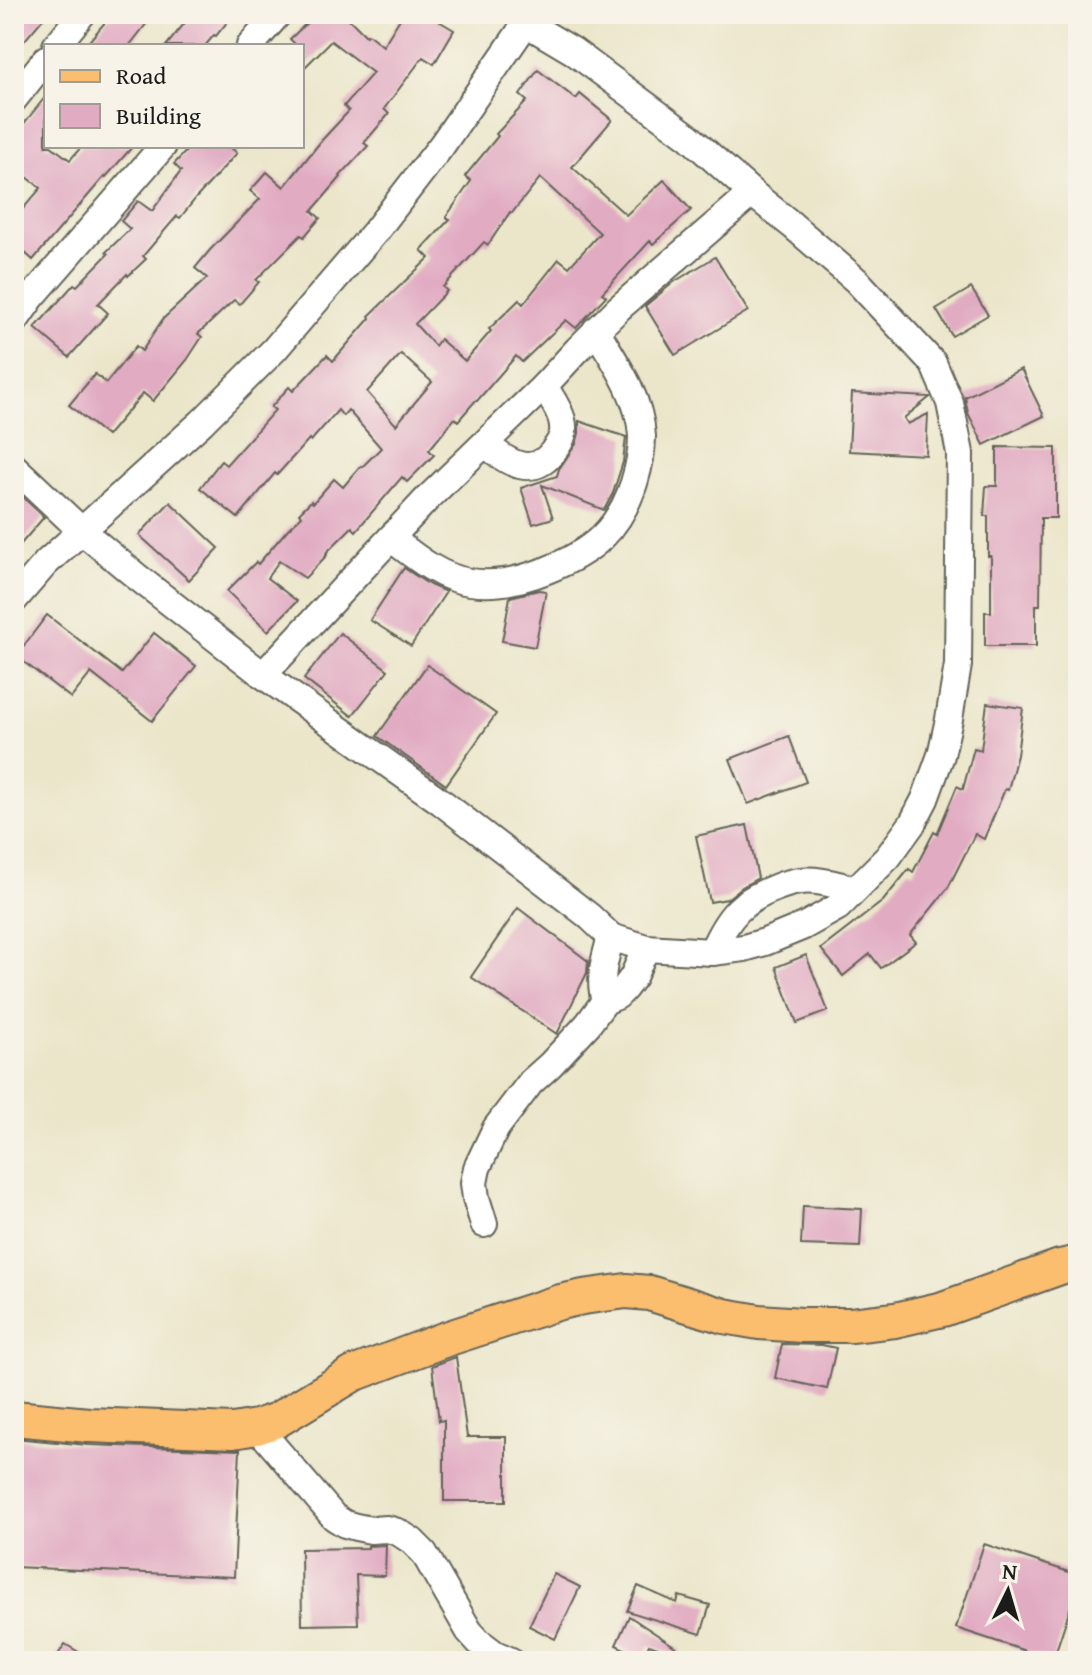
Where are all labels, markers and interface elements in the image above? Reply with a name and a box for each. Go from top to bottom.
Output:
legend [44,44,304,148]
text: Road [116,58,166,93]
text: Building [116,98,201,133]
north arrow [968,1551,1048,1631]
text: N [1001,1554,1019,1588]

